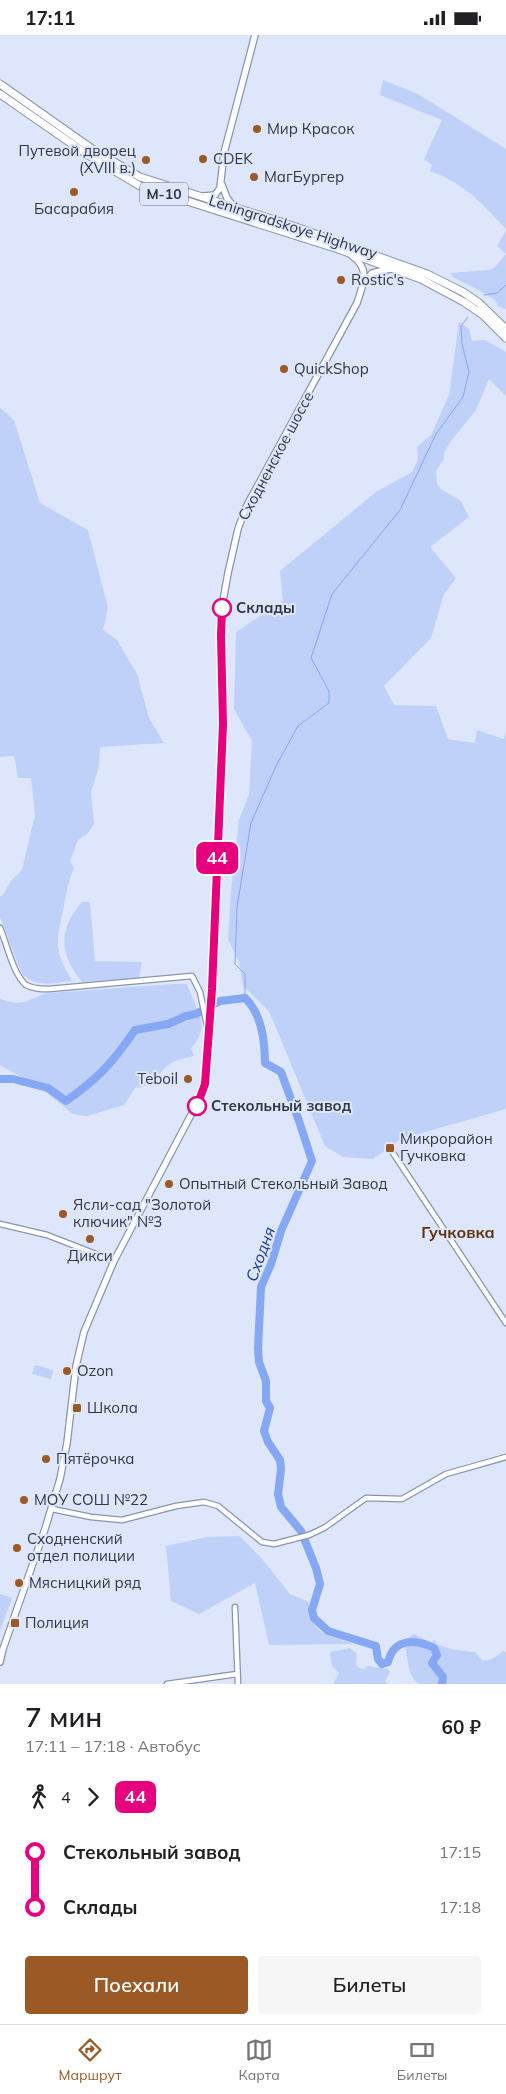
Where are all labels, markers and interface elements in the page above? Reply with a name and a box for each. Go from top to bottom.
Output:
text: 17:11 [25,6,75,30]
place label: Мир Красок [267,119,355,138]
marker: Мир Красок [251,123,263,135]
place label: Путевой дворец (XVIII в.) [18,141,136,177]
place label: CDEK [213,149,253,168]
marker: CDEK [197,153,209,165]
marker: Путевой дворец (XVIII в.) [140,154,152,166]
place label: МагБургер [264,167,344,186]
marker: МагБургер [248,171,260,183]
road number: М-10 [140,183,188,205]
marker: Басарабия [68,186,80,198]
street label: Leningradskoye Highway [207,190,380,263]
place label: Басарабия [34,199,114,218]
place label: Rostiс's [351,270,404,289]
marker: Rostiс's [335,274,347,286]
place label: QuickShop [294,359,369,378]
marker: QuickShop [278,363,290,375]
street label: Сходненское шоссе [234,388,318,523]
marker: Склады [212,598,232,618]
place label: Склады [236,598,295,617]
line badge: 44 [194,842,240,874]
text: 44 [206,846,228,869]
place label: Teboil [137,1069,178,1088]
marker: Teboil [182,1073,194,1085]
marker: Стекольный завод [187,1096,207,1116]
place label: Стекольный завод [211,1096,352,1115]
place label: Микрорайон Гучковка [400,1129,493,1165]
marker: Микрорайон Гучковка [384,1142,396,1154]
place label: Опытный Стекольный Завод [179,1174,388,1193]
marker: Опытный Стекольный Завод [163,1178,175,1190]
place label: Ясли-сад "Золотой ключик" №3 [73,1195,211,1231]
marker: Ясли-сад "Золотой ключик" №3 [57,1208,69,1220]
district label: Гучковка [421,1222,495,1242]
water label: Сходня [241,1224,279,1284]
marker: Дикси [84,1233,96,1245]
place label: Дикси [67,1246,113,1265]
place label: Ozon [77,1361,114,1380]
marker: Ozon [61,1365,73,1377]
place label: Школа [87,1398,138,1417]
marker: Школа [71,1402,83,1414]
place label: Пятёрочка [56,1449,134,1468]
marker: Пятёрочка [40,1453,52,1465]
place label: МОУ СОШ №22 [34,1490,148,1509]
marker: МОУ СОШ №22 [18,1494,30,1506]
place label: Сходненский отдел полиции [27,1529,135,1565]
marker: Сходненский отдел полиции [11,1542,23,1554]
place label: Мясницкий ряд [29,1573,141,1592]
marker: Мясницкий ряд [13,1577,25,1589]
place label: Полиция [25,1613,89,1632]
marker: Полиция [9,1617,21,1629]
text: 7 мин [25,1699,102,1734]
text: 60 ₽ [442,1715,481,1739]
text: 17:11 – 17:18 · Автобус [25,1736,201,1756]
icon: walk [25,1783,53,1811]
icon: forward [79,1783,107,1811]
text: 44 [125,1785,146,1808]
text: 4 [61,1787,71,1807]
text: Стекольный завод [63,1840,241,1864]
text: 17:15 [439,1842,481,1862]
text: Склады [63,1895,137,1919]
text: 17:18 [439,1897,481,1917]
button: Поехали [25,1956,248,2014]
button: Билеты [258,1956,481,2014]
tab: Маршрут [59,2036,122,2084]
tab: Карта [239,2036,280,2084]
tab: Билеты [397,2036,447,2084]

